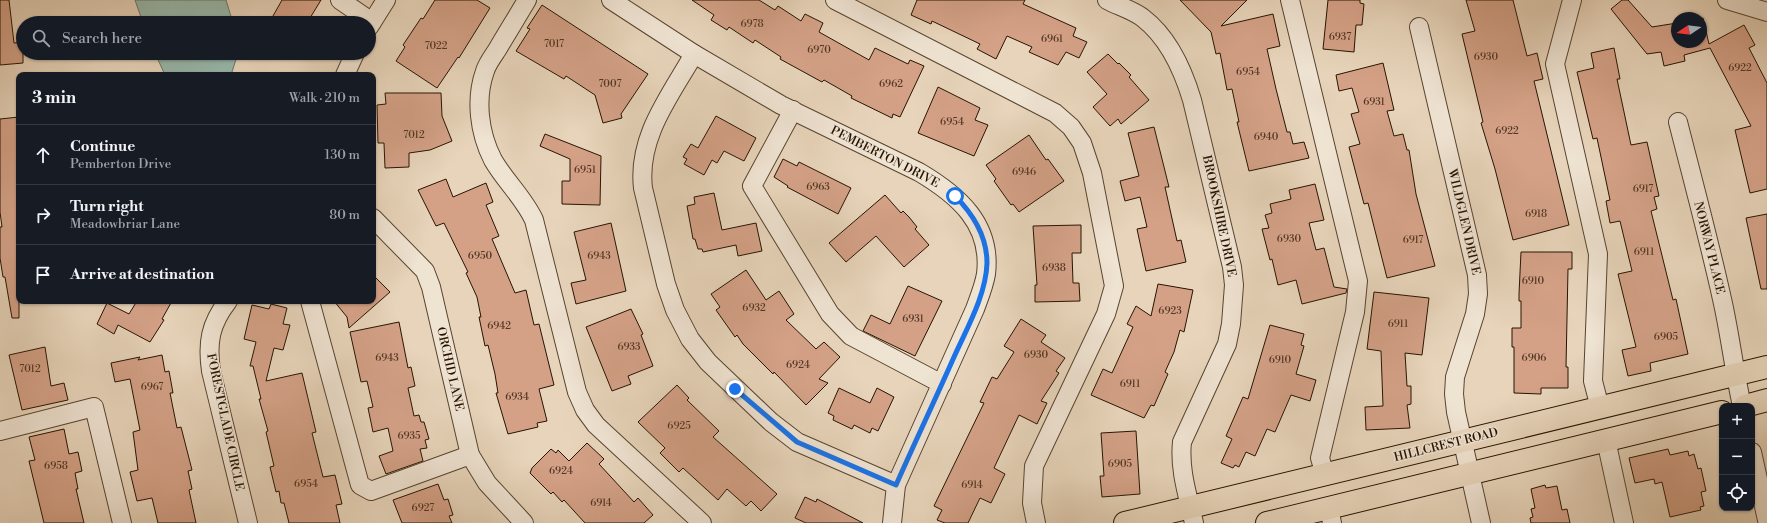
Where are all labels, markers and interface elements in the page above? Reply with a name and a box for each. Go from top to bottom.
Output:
north arrow [1671,12,1707,48]
search box [16,16,376,60]
house number: 6978 [740,18,764,30]
icon: search [30,27,52,49]
text: Search here [62,29,142,48]
house number: 6937 [1329,31,1351,43]
house number: 6961 [1041,33,1064,45]
house number: 7017 [544,38,564,50]
house number: 7022 [425,40,448,52]
house number: 6970 [807,44,831,56]
house number: 6930 [1474,51,1498,63]
house number: 6922 [1728,62,1752,74]
house number: 6954 [1236,66,1260,78]
house number: 7007 [599,78,621,90]
house number: 6962 [879,78,903,90]
text: 3 min [32,87,76,109]
text: Walk · 210 m [289,90,360,106]
house number: 6931 [1363,96,1386,108]
house number: 6954 [940,116,964,128]
street label: PEMBERTON DRIVE [828,123,942,191]
house number: 6922 [1495,125,1519,137]
house number: 7012 [403,129,425,141]
house number: 6940 [1254,131,1279,143]
text: Continue [70,137,135,156]
icon: ahead [32,144,54,166]
text: 130 m [325,147,360,163]
street label: BROOKSHIRE DRIVE [1199,153,1239,278]
text: Pemberton Drive [70,156,171,172]
house number: 6951 [574,164,597,176]
house number: 6946 [1012,166,1036,178]
street label: WILDGLEN DRIVE [1444,167,1483,276]
house number: 6963 [806,181,830,193]
house number: 6917 [1633,183,1653,195]
route start [946,187,964,205]
text: Turn right [70,197,144,216]
street label: NORWAY PLACE [1690,200,1728,296]
icon: right [32,204,54,226]
text: 80 m [329,207,360,223]
house number: 6918 [1525,208,1547,220]
text: Meadowbriar Lane [70,216,180,232]
house number: 6930 [1277,233,1301,245]
house number: 6917 [1403,234,1423,246]
house number: 6911 [1634,246,1655,258]
house number: 6950 [468,250,492,262]
house number: 6943 [587,250,611,262]
house number: 6938 [1042,262,1066,274]
icon: arrive [32,264,54,286]
text: Arrive at destination [70,265,214,284]
house number: 6910 [1522,275,1545,287]
house number: 6932 [742,302,766,314]
house number: 6923 [1158,305,1182,317]
house number: 6931 [902,313,925,325]
house number: 6911 [1388,318,1409,330]
house number: 6942 [487,320,511,332]
street label: ORCHID LANE [433,326,467,412]
house number: 6905 [1654,331,1679,343]
house number: 6933 [617,341,641,353]
house number: 6930 [1024,349,1048,361]
street label: FORESTGLADE CIRCLE [203,352,247,492]
house number: 6943 [375,352,399,364]
house number: 6906 [1522,352,1546,364]
house number: 6910 [1269,354,1292,366]
house number: 6924 [786,359,810,371]
house number: 7012 [19,363,41,375]
house number: 6911 [1120,378,1141,390]
route end [726,380,744,398]
house number: 6967 [141,381,163,393]
house number: 6934 [505,391,529,403]
map controls [1719,403,1755,511]
button: + [1719,403,1755,439]
house number: 6925 [667,420,691,432]
street label: HILLCREST ROAD [1392,425,1500,465]
house number: 6935 [397,430,421,442]
button: − [1719,439,1755,475]
house number: 6905 [1108,458,1133,470]
house number: 6958 [44,460,68,472]
house number: 6924 [549,465,573,477]
button: locate [1719,475,1755,511]
house number: 6954 [294,478,318,490]
house number: 6914 [961,479,983,491]
house number: 6914 [590,497,612,509]
house number: 6927 [412,502,434,514]

